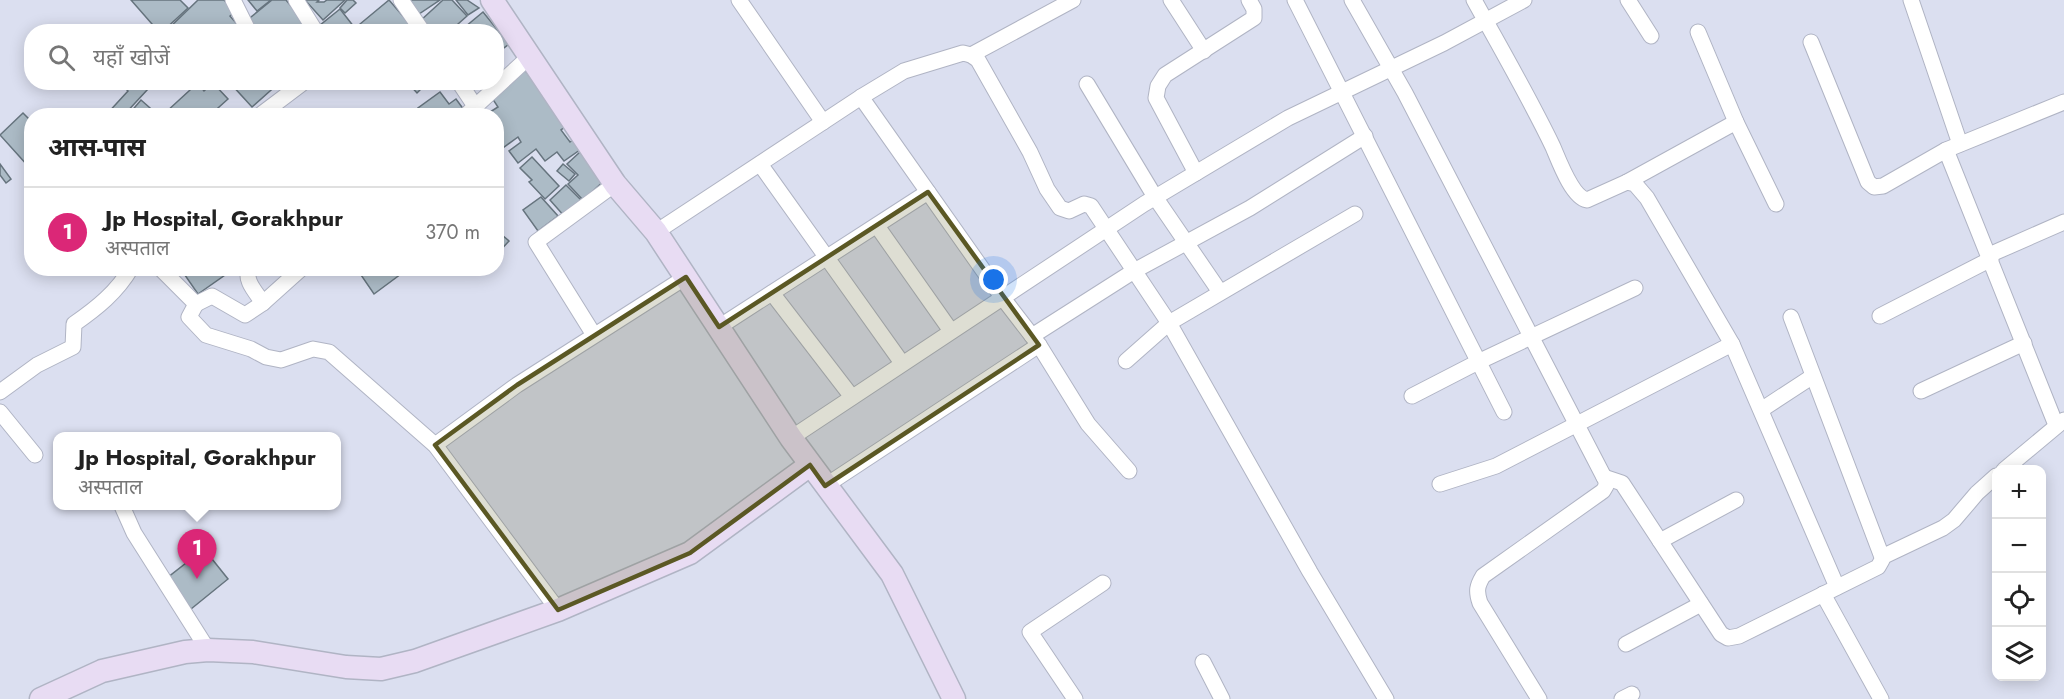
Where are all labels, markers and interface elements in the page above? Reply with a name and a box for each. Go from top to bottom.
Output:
search box [24,24,504,90]
icon: search [45,41,78,74]
text: यहाँ खोजें [93,41,170,73]
text: आस-पास [48,128,146,166]
text: Jp Hospital, Gorakhpur [105,202,343,234]
text: 1 [62,218,73,247]
text: 370 m [425,218,480,247]
text: अस्पताल [105,234,170,263]
your location [979,265,1008,294]
popup [53,432,341,510]
text: Jp Hospital, Gorakhpur [78,441,316,473]
map controls [1992,465,2046,681]
button: + [1992,465,2046,519]
text: अस्पताल [78,473,142,502]
button: − [1992,519,2046,573]
pin: 1 [178,530,216,579]
button: locate [1992,573,2046,627]
button: layers [1992,627,2046,681]

